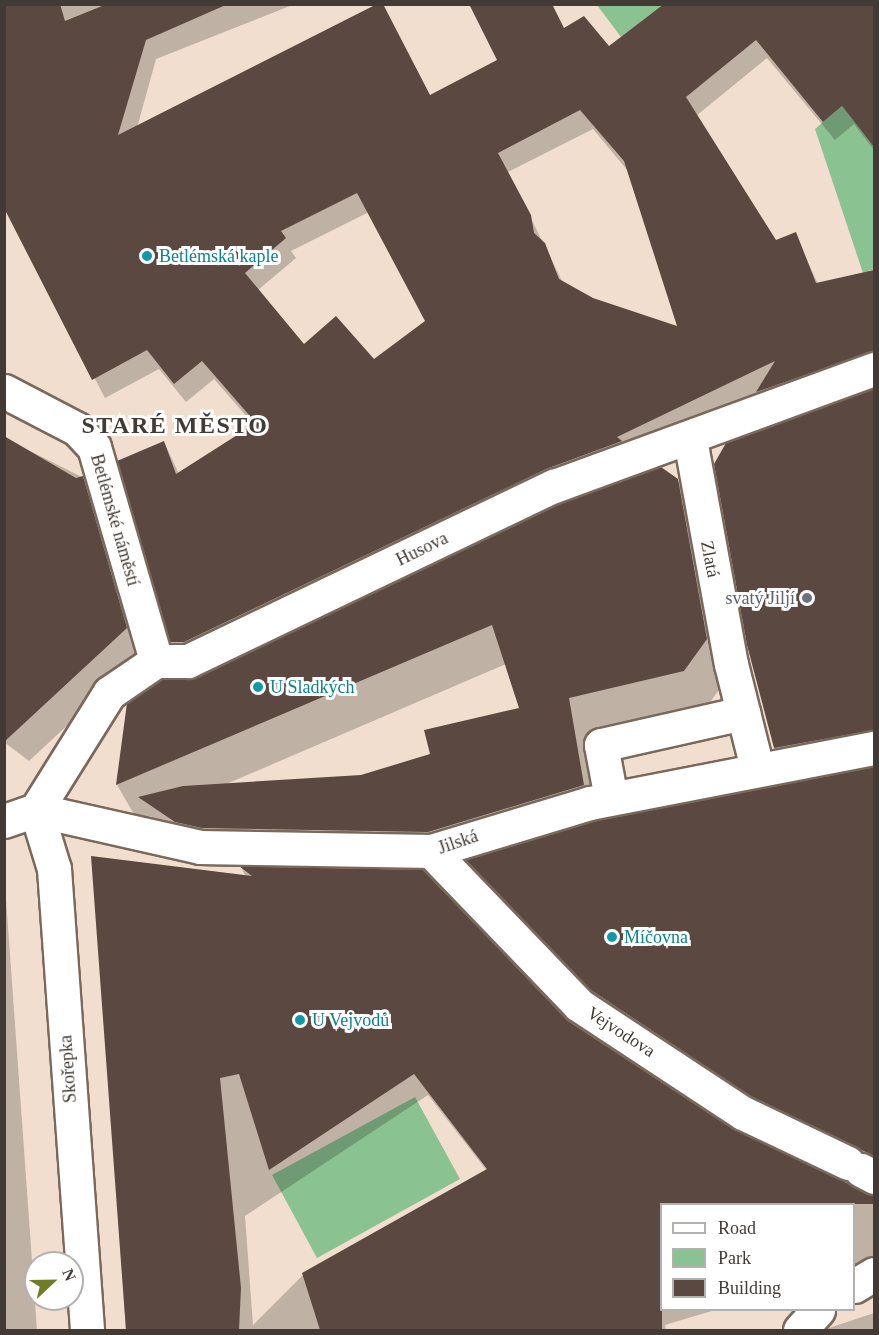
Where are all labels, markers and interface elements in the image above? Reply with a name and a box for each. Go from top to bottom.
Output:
place label: Betlémská kaple [159,245,278,267]
marker: Betlémská kaple [140,249,154,263]
district label: STARÉ MĚSTO [82,412,268,440]
street label: Betlémské náměstí [86,451,144,589]
street label: Husova [393,527,451,571]
street label: Zlatá [696,539,724,579]
place label: svatý Jiljí [725,587,795,609]
marker: svatý Jiljí [800,591,814,605]
place label: U Sladkých [270,676,354,698]
marker: U Sladkých [251,680,265,694]
street label: Jilská [435,825,481,859]
place label: Míčovna [624,926,688,948]
marker: Míčovna [605,930,619,944]
street label: Vejvodova [583,1002,659,1062]
place label: U Vejvodů [312,1009,389,1031]
marker: U Vejvodů [293,1013,307,1027]
street label: Skořepka [55,1034,81,1104]
legend [660,1203,855,1311]
text: Road [718,1218,756,1238]
text: Park [718,1248,751,1268]
north arrow [24,1251,84,1311]
text: N [59,1266,79,1283]
text: Building [718,1278,781,1298]

